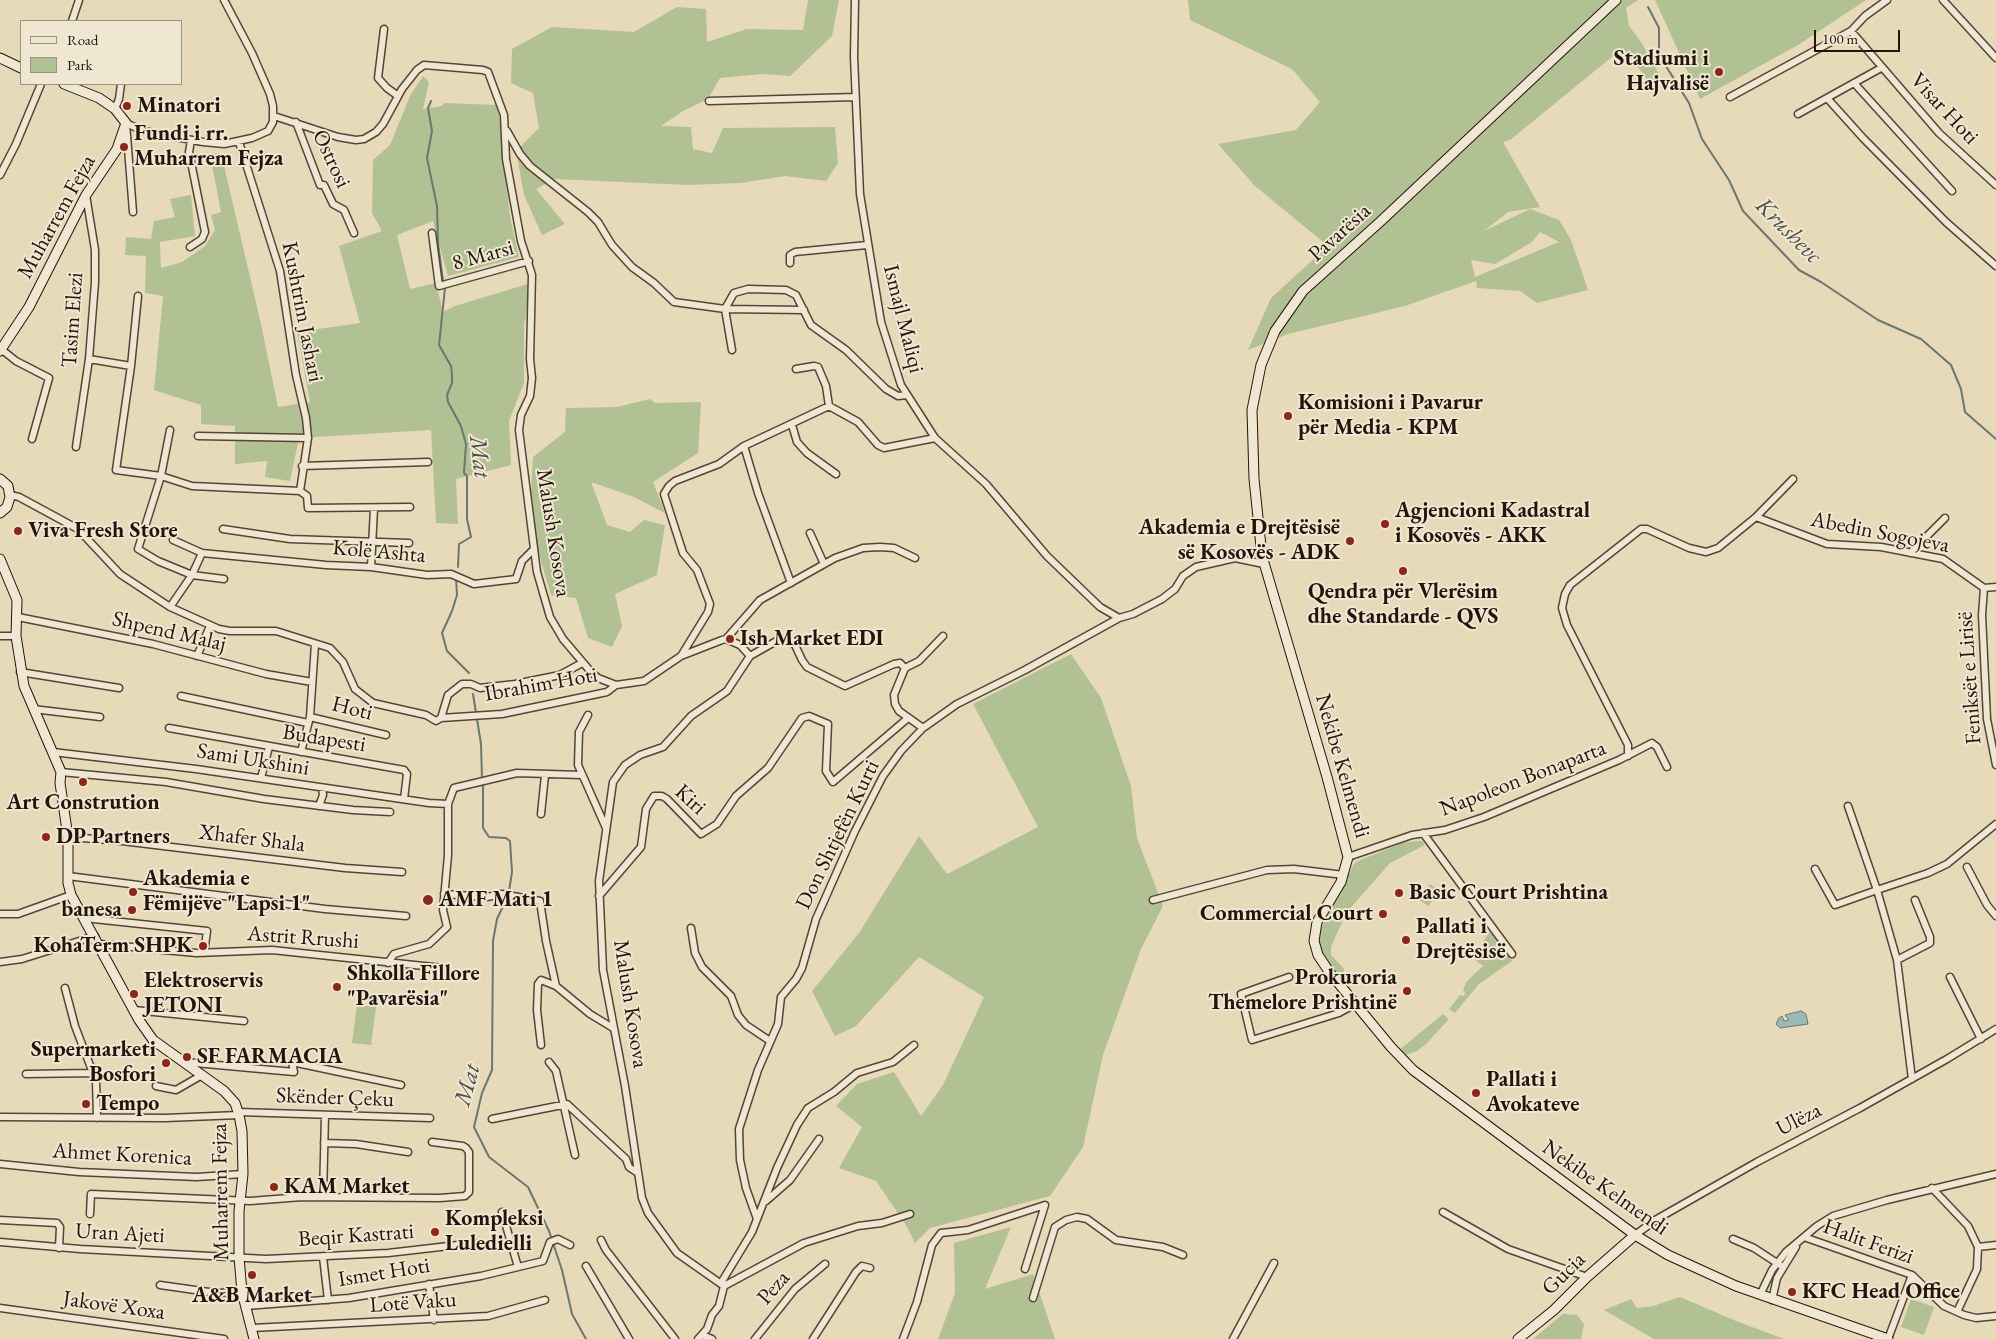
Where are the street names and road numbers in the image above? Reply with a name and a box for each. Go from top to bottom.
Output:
street label: Visar Hoti [1904,68,1984,150]
street label: Ostrosi [306,126,356,192]
street label: Muharrem Fejza [12,150,102,284]
street label: Pavarësia [1303,198,1377,268]
street label: 8 Marsi [449,235,517,277]
street label: Kushtrim Jashari [275,240,329,384]
street label: Ismajl Maliqi [877,262,929,376]
street label: Tasim Elezi [57,272,89,368]
street label: Malush Kosova [530,467,576,599]
street label: Abedin Sogojeva [1808,507,1952,559]
street label: Kolë Ashta [331,535,427,569]
street label: Shpend Malaj [110,606,228,658]
street label: Feniksët e Lirisë [1952,611,1988,745]
street label: Ibrahim Hoti [482,662,600,708]
street label: Hoti [329,691,375,727]
street label: Nekibe Kelmendi [1309,691,1375,841]
street label: Budapesti [281,719,367,759]
street label: Napoleon Bonaparta [1436,735,1610,823]
street label: Sami Ukshini [195,738,311,782]
street label: Don Shtjefën Kurti [790,756,886,914]
street label: Kiri [669,779,711,821]
street label: Xhafer Shala [197,819,307,859]
street label: Astrit Rrushi [246,921,360,955]
street label: Malush Kosova [607,938,653,1070]
street label: Skënder Çeku [275,1083,395,1113]
street label: Ulëza [1772,1098,1826,1142]
street label: Muharrem Fejza [207,1123,235,1261]
street label: Nekibe Kelmendi [1537,1135,1673,1241]
street label: Ahmet Korenica [52,1138,192,1172]
street label: Halit Ferizi [1819,1213,1917,1271]
street label: Uran Ajeti [75,1218,165,1250]
street label: Beqir Kastrati [297,1219,415,1253]
street label: Gucia [1537,1247,1591,1301]
street label: Ismet Hoti [336,1253,432,1293]
street label: Peza [752,1265,796,1311]
street label: Jakovë Xoxa [61,1286,167,1326]
street label: Lotë Vaku [369,1287,457,1319]

